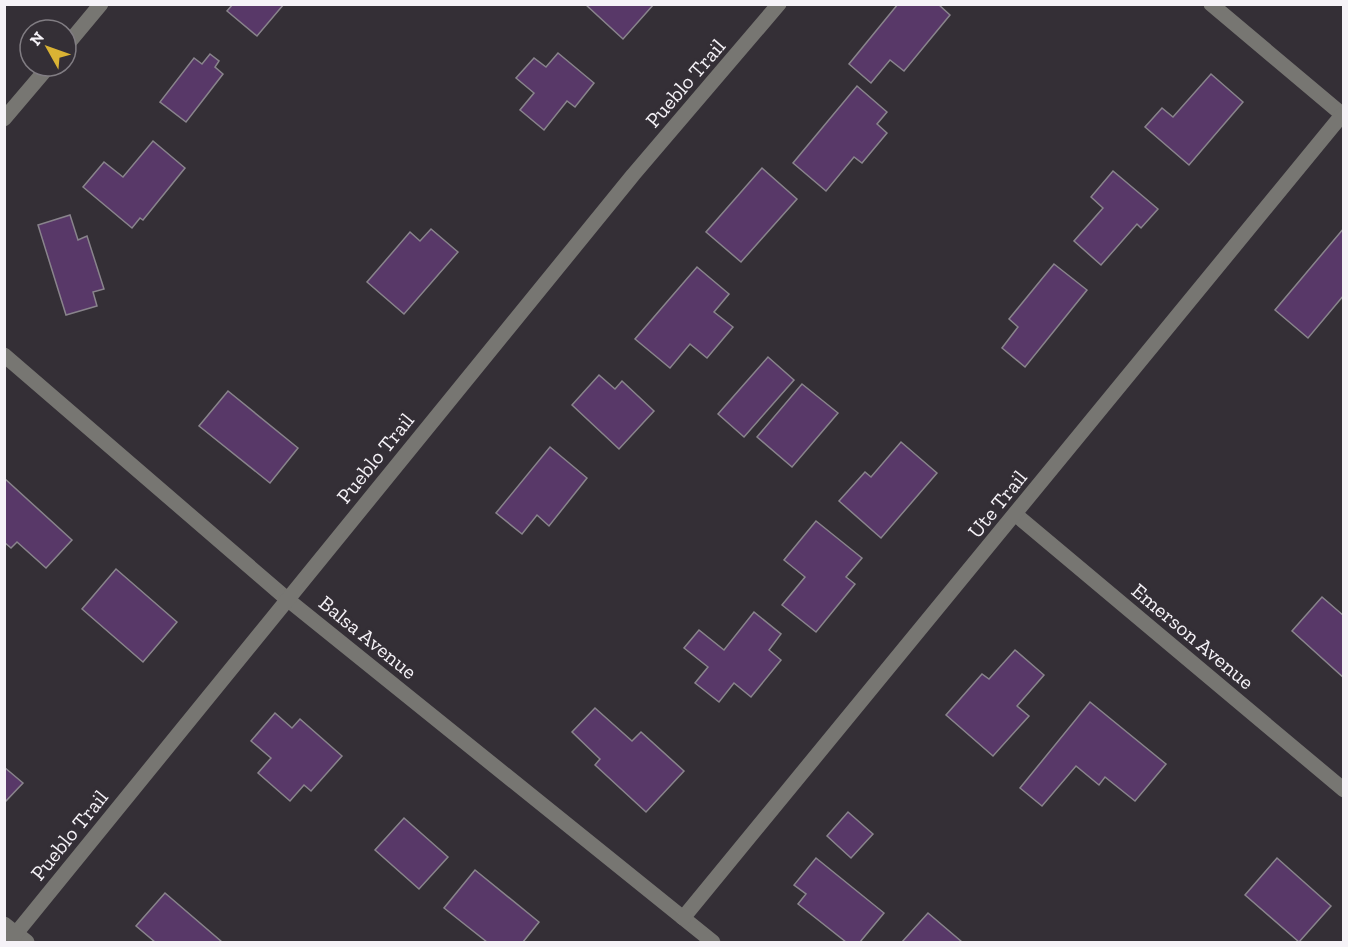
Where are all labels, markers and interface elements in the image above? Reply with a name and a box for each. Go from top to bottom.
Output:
north arrow [18,18,78,78]
text: N [26,28,48,49]
street label: Pueblo Trail [640,33,730,132]
street label: Pueblo Trail [331,408,419,508]
street label: Ute Trail [962,465,1032,543]
street label: Emerson Avenue [1127,578,1259,694]
street label: Balsa Avenue [314,590,422,684]
street label: Pueblo Trail [25,785,113,885]

